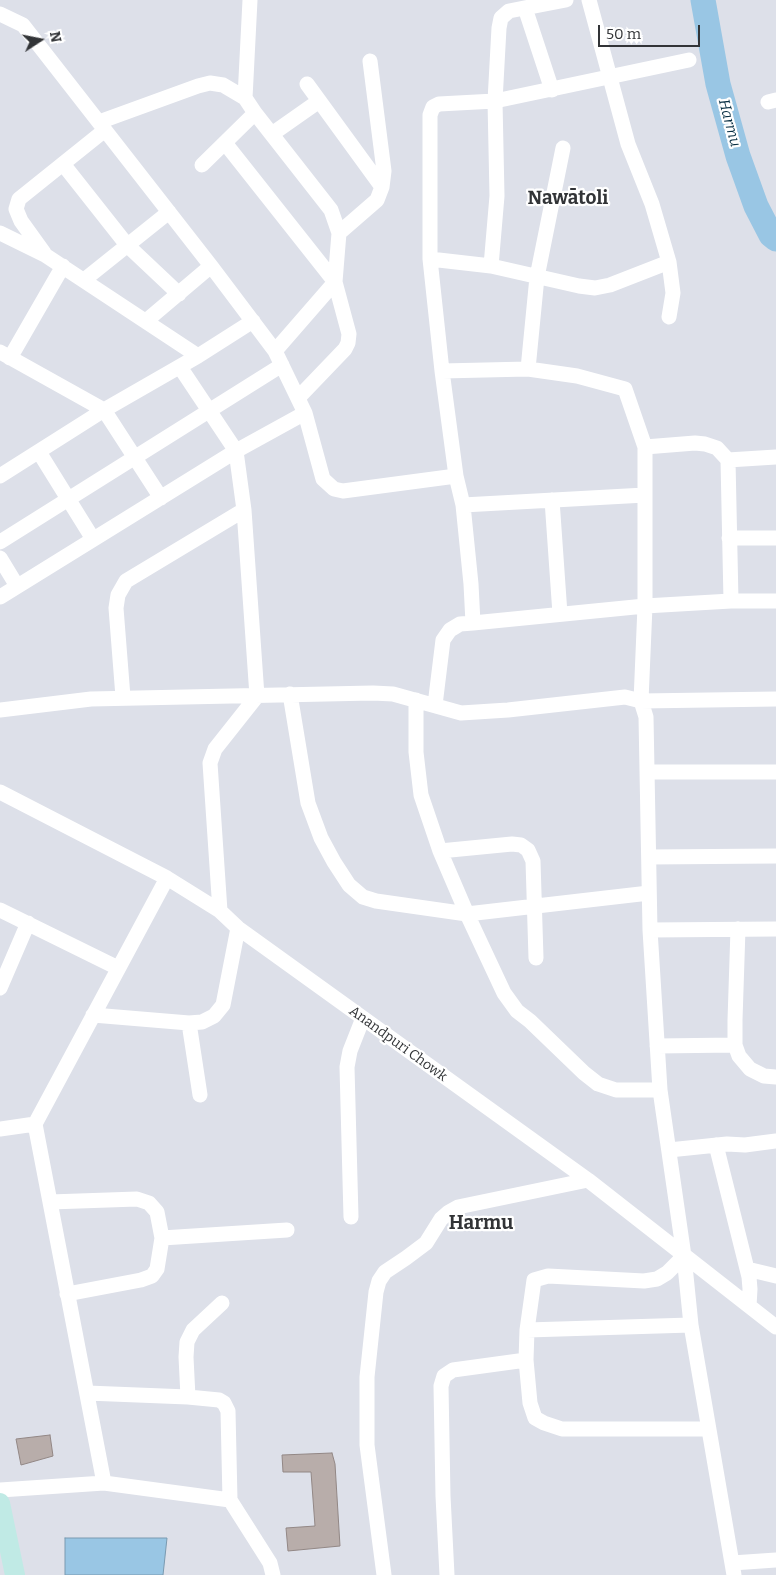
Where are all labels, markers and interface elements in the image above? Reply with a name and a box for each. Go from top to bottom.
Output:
north arrow [15,15,65,65]
scale bar [601,15,704,47]
text: 50 m [606,25,641,43]
text: N [46,30,65,44]
water label: Harmu [714,97,744,149]
district label: Nawātoli [528,188,608,210]
street label: Anandpuri Chowk [346,1003,450,1085]
district label: Harmu [449,1213,513,1235]

